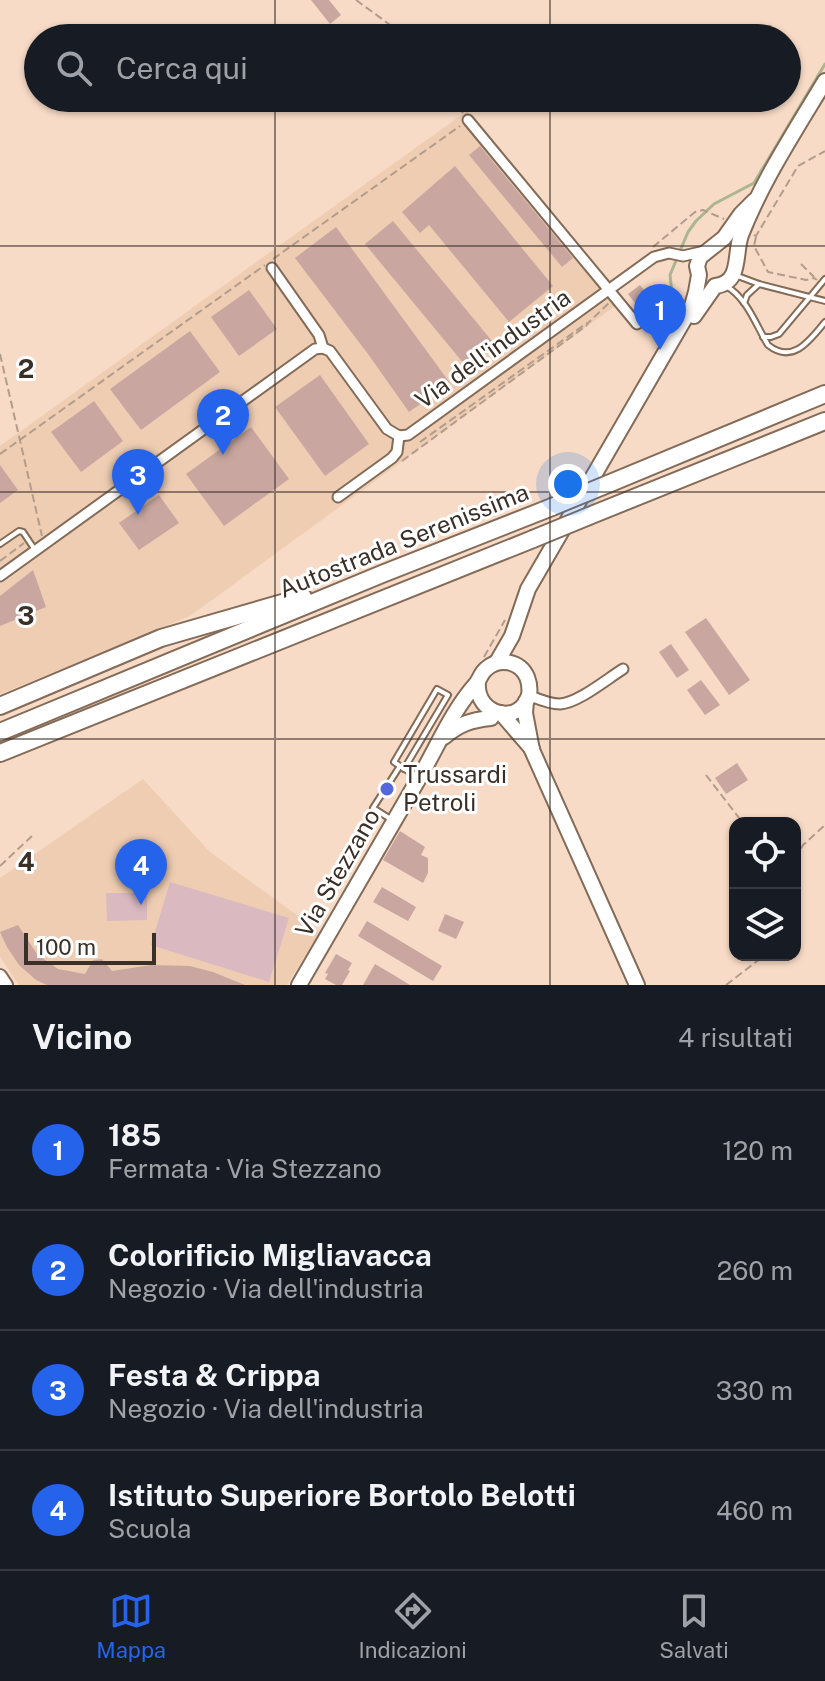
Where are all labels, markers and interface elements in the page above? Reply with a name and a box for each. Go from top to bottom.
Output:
search box [24,24,801,112]
icon: search [52,46,96,90]
text: Cerca qui [116,50,248,86]
street label: Via dell'industria [409,283,575,414]
pin: 1 [634,284,686,350]
text: 2 [18,353,34,384]
pin: 2 [197,389,249,455]
pin: 3 [112,449,164,515]
your location [548,464,588,504]
street label: Autostrada Serenissima [275,477,533,603]
text: 3 [17,600,35,631]
place label: Trussardi Petroli [403,760,507,816]
marker: Trussardi Petroli [378,780,396,798]
street label: Via Stezzano [289,803,385,942]
map controls [729,817,801,961]
button: locate [729,817,801,889]
pin: 4 [115,839,167,905]
text: 4 [17,846,35,877]
button: layers [729,889,801,961]
scale bar [24,929,156,965]
text: 100 m [36,934,96,960]
text: Vicino [32,1017,132,1057]
text: 4 risultati [678,1022,793,1053]
text: 185 [108,1117,161,1153]
text: 1 [52,1135,64,1166]
text: 120 m [722,1135,793,1166]
text: Fermata · Via Stezzano [108,1153,382,1184]
text: Colorificio Migliavacca [108,1237,432,1273]
text: 2 [50,1255,66,1286]
text: 260 m [717,1255,793,1286]
text: Negozio · Via dell'industria [108,1273,424,1304]
text: Festa & Crippa [108,1357,321,1393]
text: 3 [49,1375,67,1406]
text: 330 m [716,1375,793,1406]
text: Negozio · Via dell'industria [108,1393,424,1424]
text: Istituto Superiore Bortolo Belotti [108,1477,576,1513]
text: 4 [49,1495,67,1526]
text: 460 m [716,1495,793,1526]
text: Scuola [108,1513,191,1544]
tab: Mappa [96,1589,166,1663]
tab: Indicazioni [359,1589,467,1663]
tab: Salvati [659,1589,729,1663]

